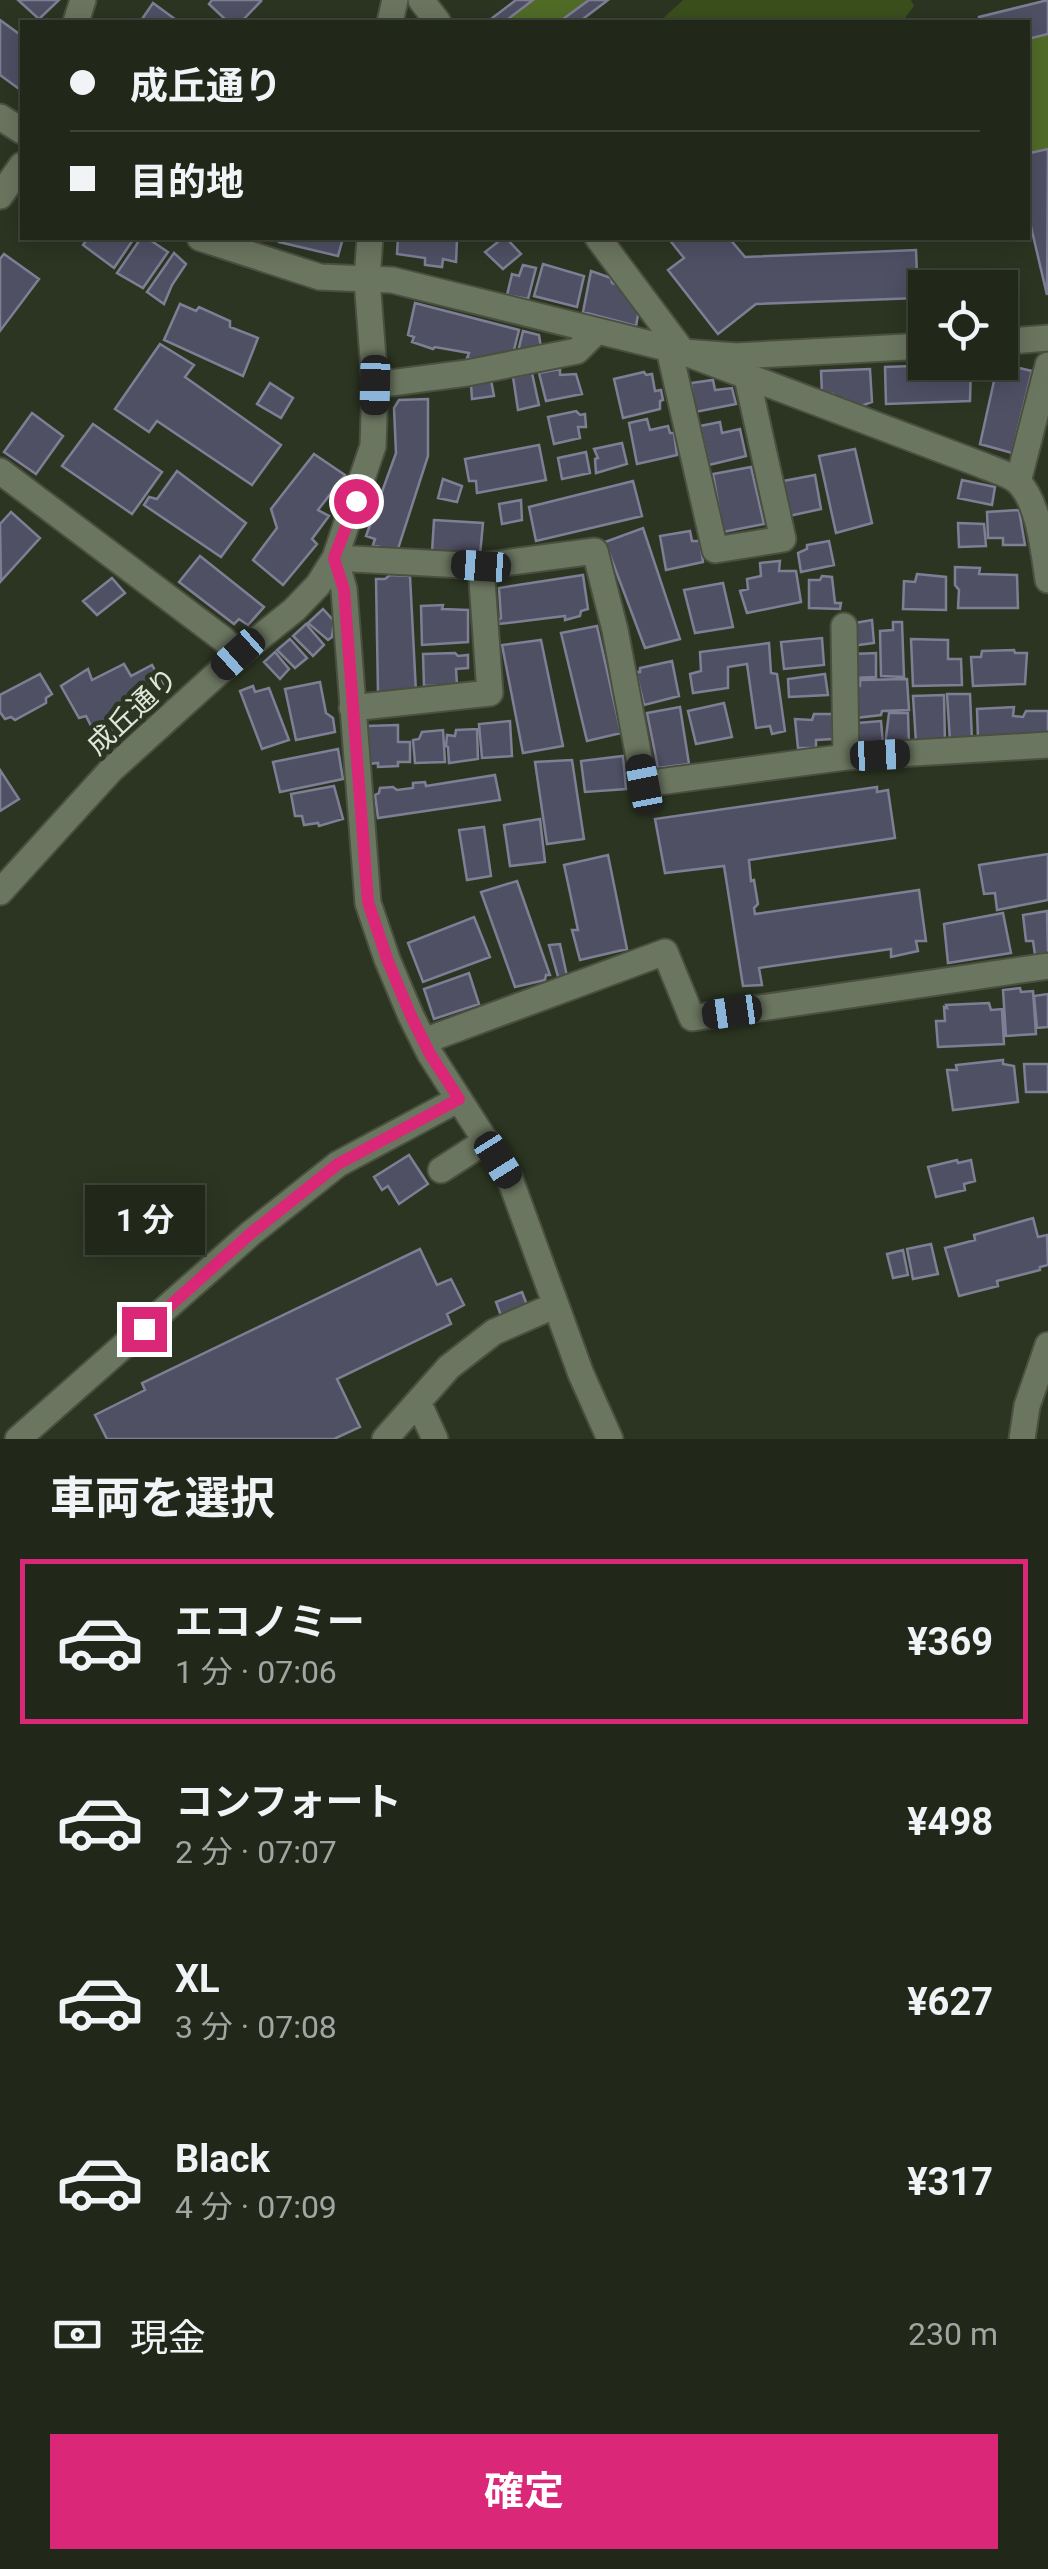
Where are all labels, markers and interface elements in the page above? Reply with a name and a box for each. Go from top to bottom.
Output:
text: 成丘通り [130,64,282,108]
text: 目的地 [130,160,244,204]
map controls [908,270,1018,380]
button: locate [908,270,1018,380]
car [359,355,391,415]
route start [334,479,379,524]
car [450,549,512,583]
car [206,623,270,685]
street label: 成丘通り [80,661,185,762]
car [849,738,911,772]
car [624,752,664,816]
car [700,993,764,1031]
car [469,1127,527,1193]
callout: 1 分 [84,1184,204,1254]
text: 1 分 [116,1201,174,1239]
route end [122,1307,167,1352]
text: 車両を選択 [50,1472,275,1525]
icon: car [55,1597,145,1687]
text: エコノミー [175,1600,365,1644]
text: ¥369 [907,1620,993,1664]
text: 1 分 · 07:06 [175,1653,337,1691]
icon: car [55,1777,145,1867]
text: コンフォート [175,1780,402,1824]
text: ¥498 [907,1800,993,1844]
text: 2 分 · 07:07 [175,1833,337,1871]
icon: car [55,1957,145,2047]
text: XL [175,1957,220,2001]
text: ¥627 [907,1980,993,2024]
text: 3 分 · 07:08 [175,2008,337,2046]
icon: car [55,2137,145,2227]
text: Black [175,2137,270,2181]
text: ¥317 [907,2160,993,2204]
text: 4 分 · 07:09 [175,2188,337,2226]
icon: cash [50,2307,105,2362]
text: 230 m [908,2315,998,2353]
text: 現金 [130,2316,206,2360]
button: 確定 [50,2434,998,2549]

